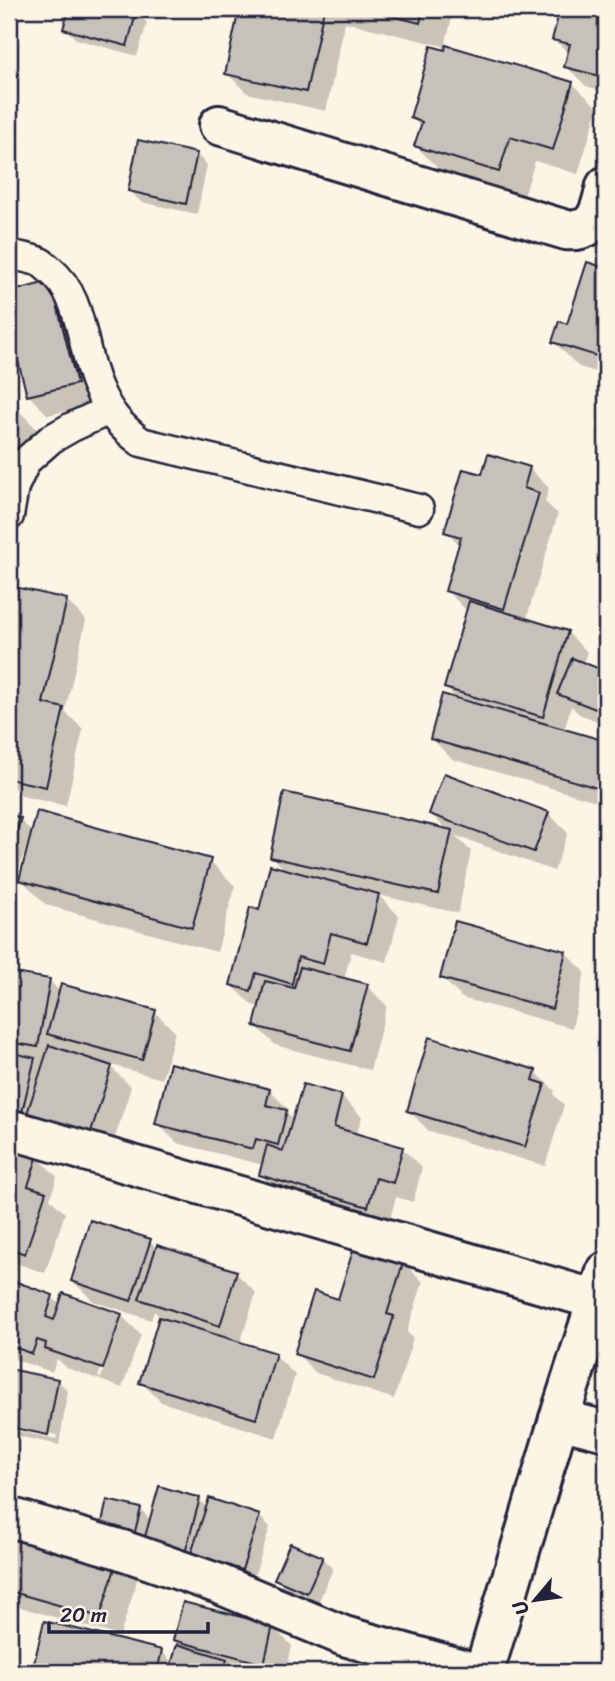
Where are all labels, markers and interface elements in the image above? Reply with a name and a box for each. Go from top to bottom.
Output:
north arrow [500,1566,570,1636]
scale bar [49,1590,208,1634]
text: U [502,1593,538,1621]
text: 20 m [60,1596,107,1634]

